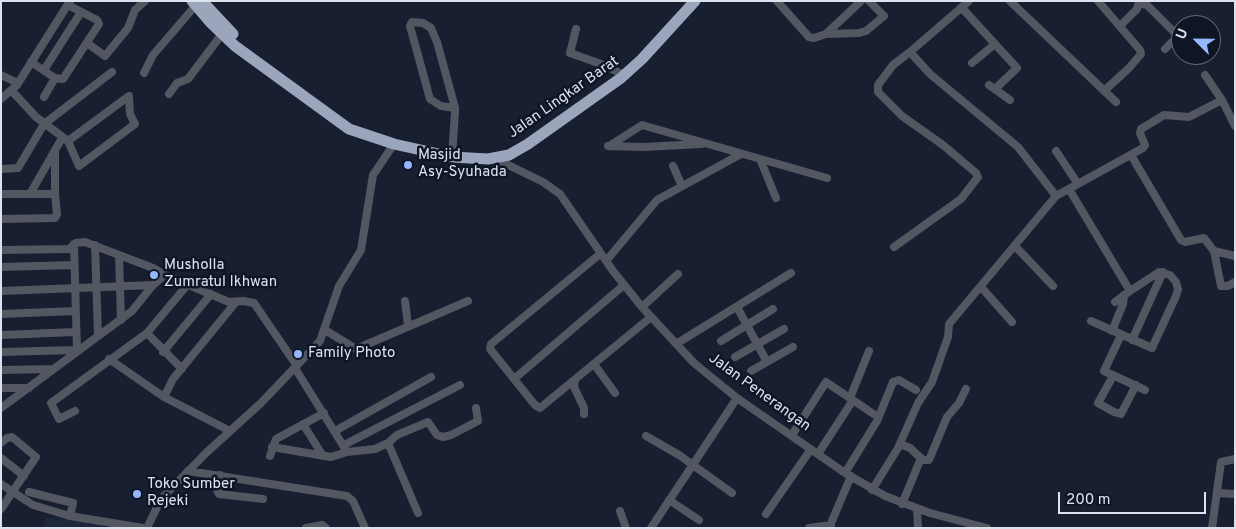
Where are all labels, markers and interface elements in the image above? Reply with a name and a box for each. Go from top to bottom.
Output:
north arrow [1171,15,1221,65]
text: U [1173,26,1192,42]
street label: Jalan Lingkar Barat [505,53,623,143]
place label: Masjid Asy-Syuhada [418,147,507,182]
marker: Masjid Asy-Syuhada [402,159,414,171]
place label: Musholla Zumratul Ikhwan [164,257,277,292]
marker: Musholla Zumratul Ikhwan [148,269,160,281]
place label: Family Photo [308,345,395,363]
marker: Family Photo [292,348,304,360]
street label: Jalan Penerangan [704,350,814,436]
place label: Toko Sumber Rejeki [147,476,235,511]
scale bar [1061,482,1208,514]
marker: Toko Sumber Rejeki [131,488,143,500]
text: 200 m [1066,491,1111,510]

